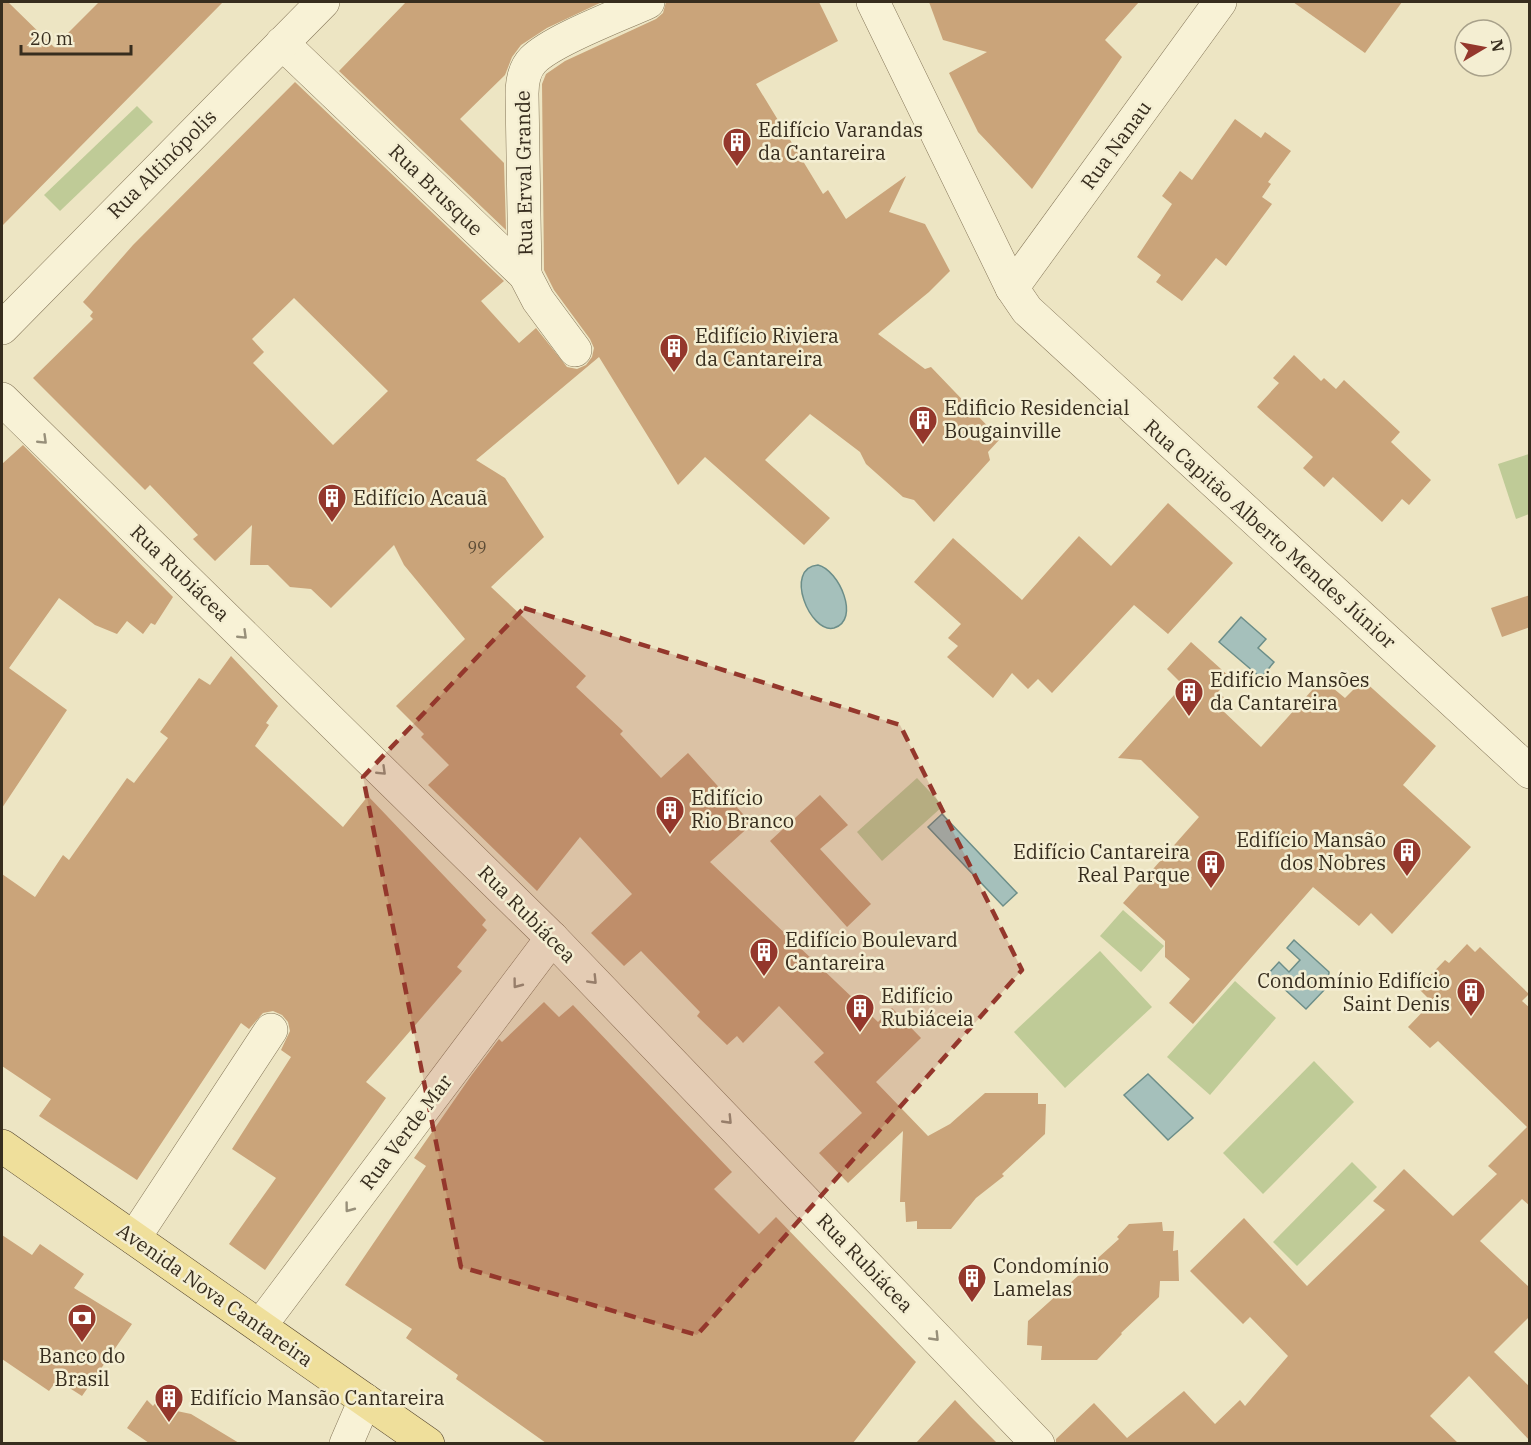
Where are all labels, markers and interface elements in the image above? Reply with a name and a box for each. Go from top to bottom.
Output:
scale bar [21,18,130,56]
north arrow [1453,18,1513,78]
text: 20 m [30,27,73,50]
text: N [1487,37,1509,53]
street label: Rua Erval Grande [509,90,538,256]
street label: Rua Nanau [1074,95,1157,195]
street label: Rua Altinópolis [101,103,222,224]
place label: Edifício Varandas da Cantareira [758,116,923,166]
building icon: Edifício Varandas da Cantareira [721,126,753,168]
street label: Rua Brusque [383,138,489,241]
place label: Edifício Riviera da Cantareira [695,322,839,372]
building icon: Edifício Riviera da Cantareira [658,332,690,374]
place label: Edificio Residencial Bougainville [944,394,1129,444]
building icon: Edificio Residencial Bougainville [907,404,939,446]
street label: Rua Capitão Alberto Mendes Júnior [1138,413,1402,654]
one-way arrow [36,432,47,443]
building icon: Edifício Acauã [316,482,348,524]
place label: Edifício Acauã [353,484,488,511]
street label: Rua Rubiácea [125,518,236,627]
house number: 99 [467,537,487,557]
one-way arrow [235,627,246,638]
place label: Edifício Mansões da Cantareira [1210,666,1370,716]
building icon: Edifício Mansões da Cantareira [1173,676,1205,718]
one-way arrow [374,764,385,775]
place label: Edifício Rio Branco [691,784,794,834]
building icon: Edifício Rio Branco [654,794,686,836]
place label: Edifício Mansão dos Nobres [1236,826,1386,876]
building icon: Edifício Mansão dos Nobres [1391,836,1423,878]
place label: Edifício Cantareira Real Parque [1013,838,1190,888]
building icon: Edifício Cantareira Real Parque [1195,848,1227,890]
street label: Rua Rubiácea [473,859,582,969]
place label: Edifício Boulevard Cantareira [785,926,958,976]
building icon: Edifício Boulevard Cantareira [748,936,780,978]
place label: Condomínio Edifício Saint Denis [1257,967,1450,1017]
one-way arrow [585,972,596,983]
building icon: Condomínio Edifício Saint Denis [1455,976,1487,1018]
one-way arrow [513,978,524,989]
place label: Edifício Rubiáceia [881,982,974,1032]
building icon: Edifício Rubiáceia [844,992,876,1034]
street label: Rua Verde Mar [353,1068,458,1195]
one-way arrow [720,1113,731,1124]
one-way arrow [346,1201,357,1212]
street label: Rua Rubiácea [811,1207,920,1318]
street label: Avenida Nova Cantareira [112,1216,319,1373]
place label: Condomínio Lamelas [993,1252,1109,1302]
building icon: Condomínio Lamelas [956,1262,988,1304]
bank icon: Banco do Brasil [66,1302,98,1344]
one-way arrow [928,1329,939,1340]
place label: Banco do Brasil [39,1342,125,1392]
building icon: Edifício Mansão Cantareira [153,1382,185,1424]
place label: Edifício Mansão Cantareira [190,1384,445,1411]

